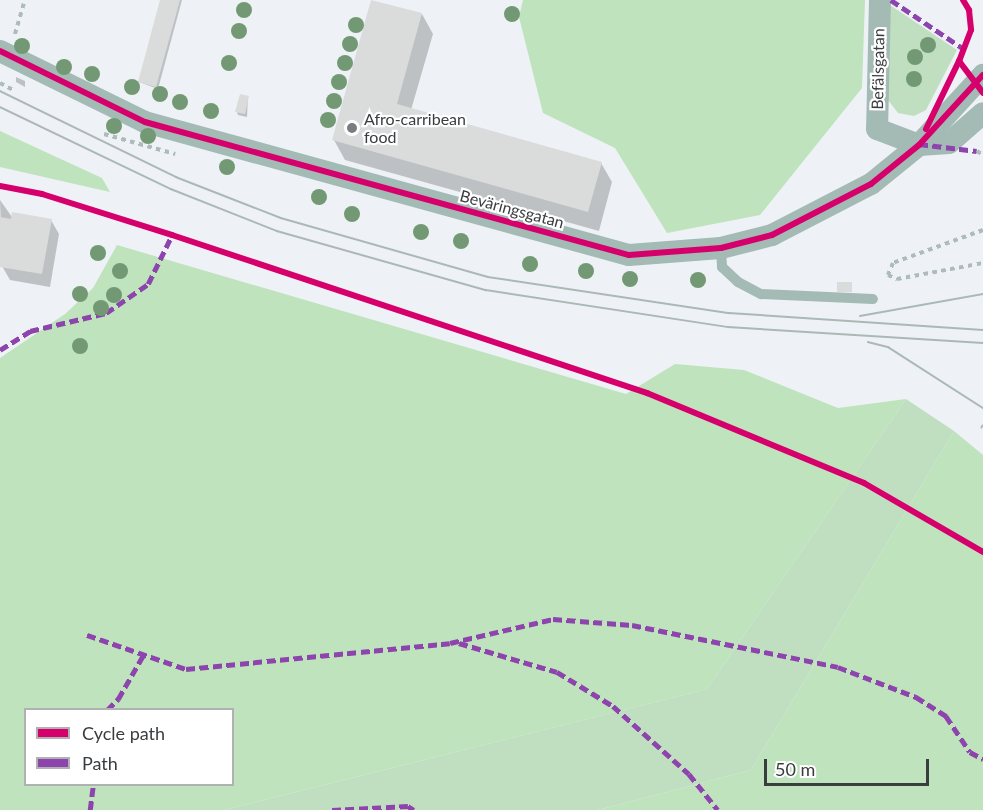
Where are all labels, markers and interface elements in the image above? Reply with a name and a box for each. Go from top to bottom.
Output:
street label: Befälsgatan [868,28,888,110]
place label: Afro-carribean food [364,109,466,147]
marker: Afro-carribean food [345,121,359,135]
street label: Beväringsgatan [458,186,566,232]
legend [24,708,234,786]
text: Cycle path [82,722,165,744]
scale bar [767,747,932,785]
text: Path [82,752,118,774]
text: 50 m [775,758,815,780]

